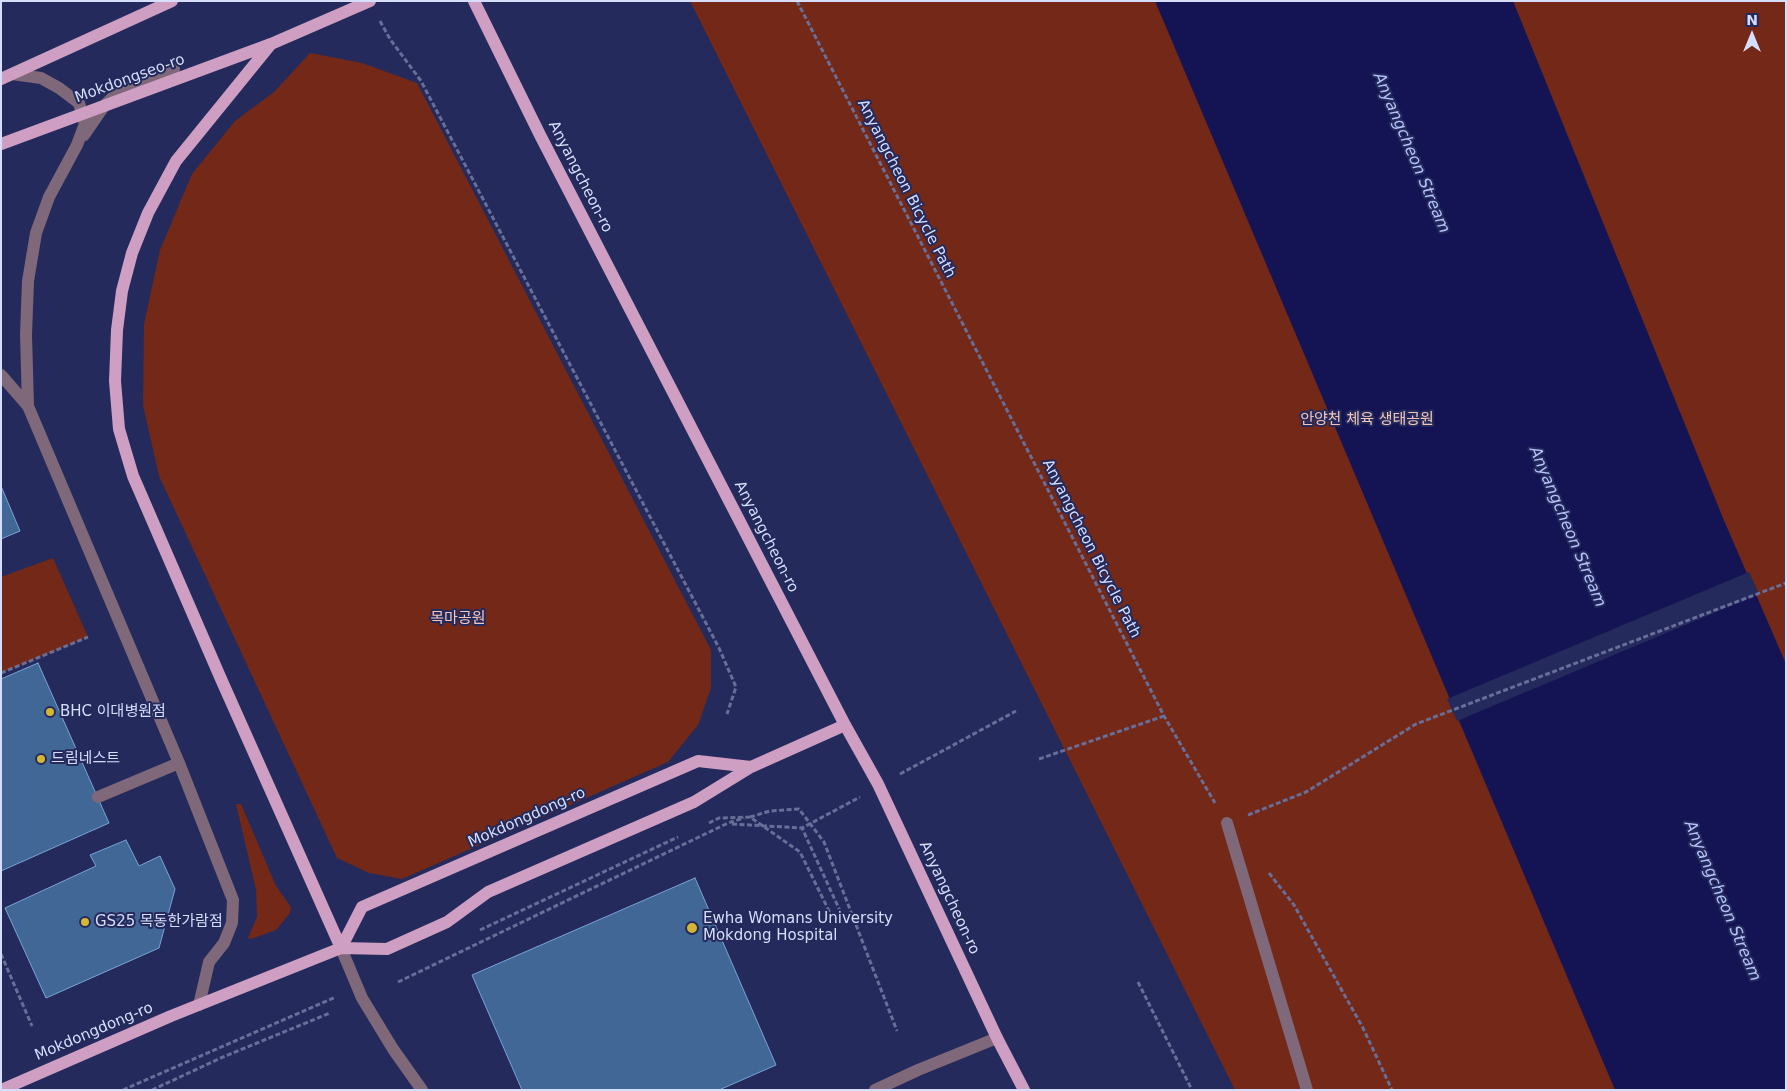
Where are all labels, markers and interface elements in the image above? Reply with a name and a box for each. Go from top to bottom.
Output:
north arrow [1727,10,1777,60]
text: N [1746,12,1758,28]
street label: Mokdongseo-ro [73,51,187,107]
water label: Anyangcheon Stream [1368,70,1454,236]
street label: Anyangcheon Bicycle Path [853,97,959,281]
street label: Anyangcheon-ro [544,118,616,236]
park label: 안양천 체육 생태공원 [1300,411,1434,429]
water label: Anyangcheon Stream [1524,444,1610,610]
street label: Anyangcheon Bicycle Path [1038,457,1144,641]
street label: Anyangcheon-ro [730,478,802,596]
park label: 목마공원 [430,610,486,628]
place label: BHC 이대병원점 [60,703,166,721]
marker: BHC 이대병원점 [44,706,56,718]
place label: 드림네스트 [51,750,120,768]
marker: 드림네스트 [35,753,47,765]
street label: Mokdongdong-ro [465,784,589,852]
water label: Anyangcheon Stream [1679,818,1765,984]
street label: Anyangcheon-ro [915,838,983,958]
place label: Ewha Womans University Mokdong Hospital [703,910,893,945]
place label: GS25 목동한가람점 [95,913,223,931]
marker: GS25 목동한가람점 [79,916,91,928]
marker: Ewha Womans University Mokdong Hospital [685,921,699,935]
street label: Mokdongdong-ro [32,999,156,1065]

